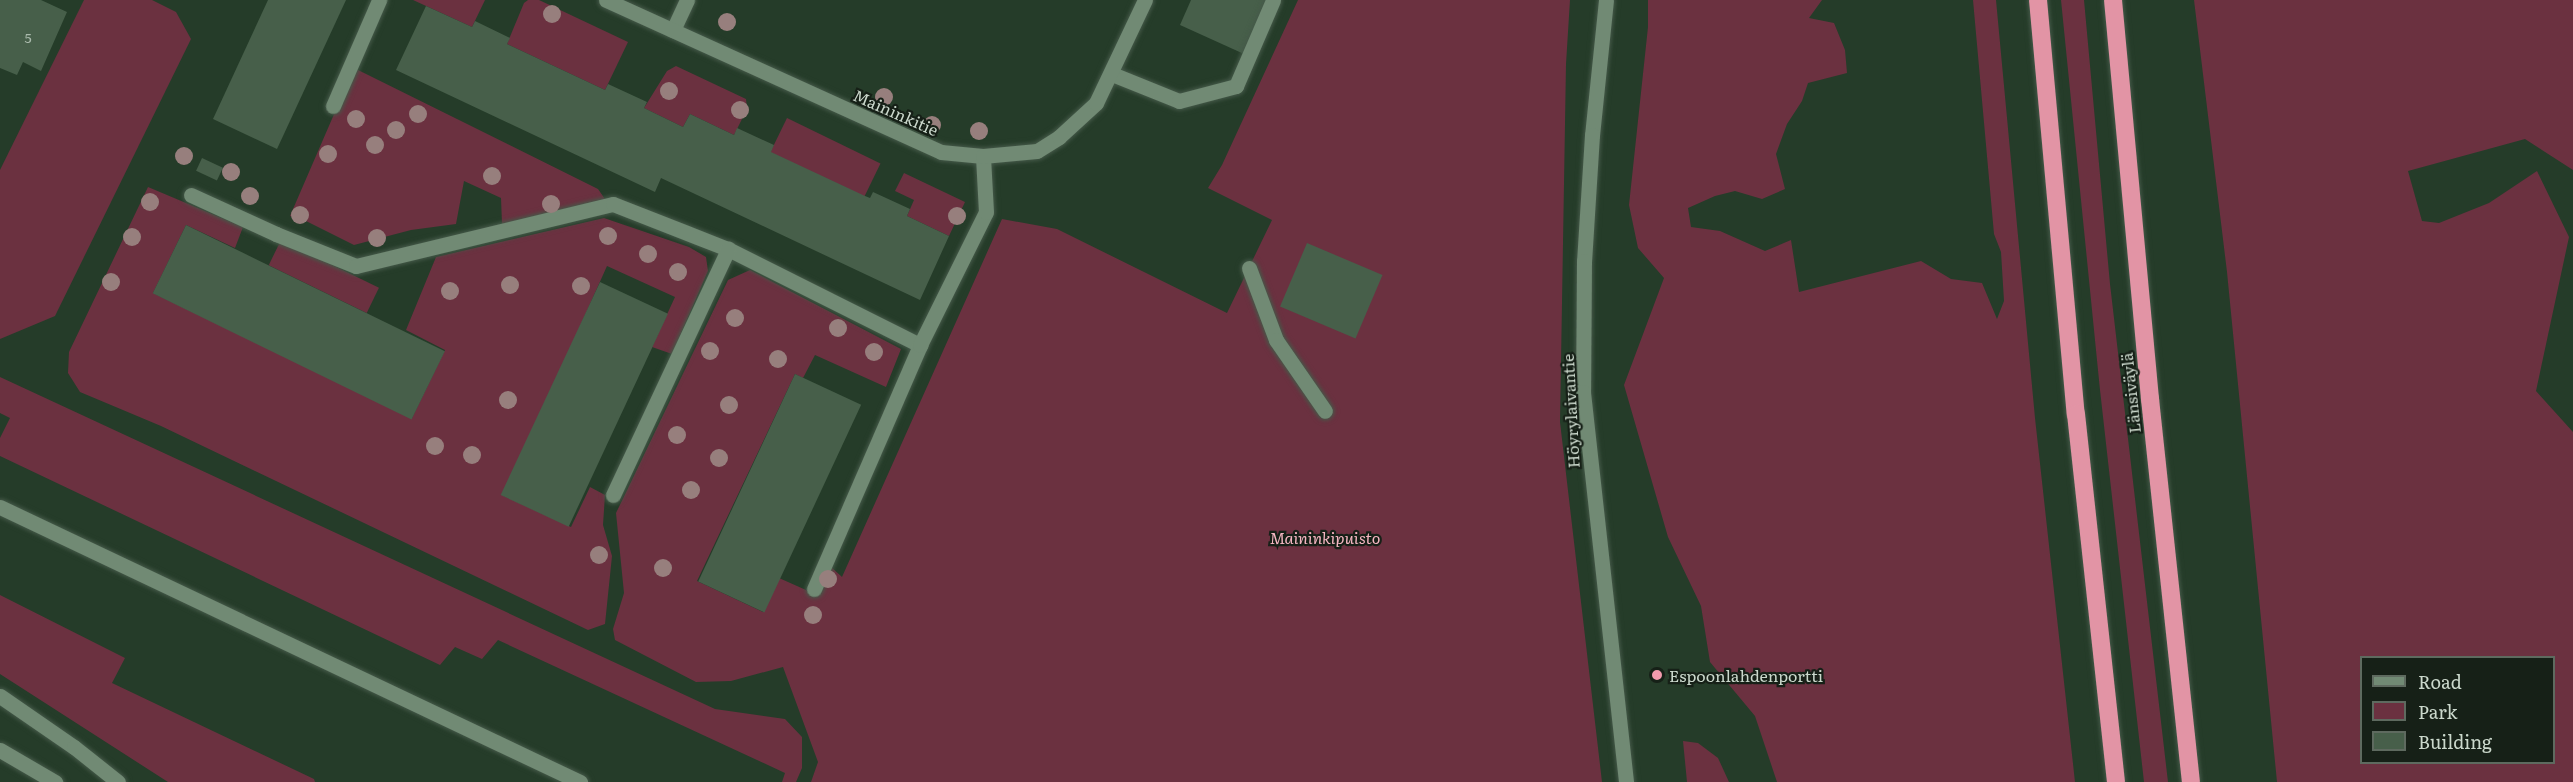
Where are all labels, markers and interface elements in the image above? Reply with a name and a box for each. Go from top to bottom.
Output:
house number: 5 [24,29,32,45]
street label: Maininkitie [851,85,941,139]
street label: Länsiväylä [2116,352,2144,434]
street label: Höyrylaivantie [1557,353,1583,469]
park label: Maininkipuisto [1270,527,1380,547]
legend [2360,656,2555,764]
place label: Espoonlahdenportti [1669,665,1823,685]
marker: Espoonlahdenportti [1650,668,1664,682]
text: Road [2418,668,2462,695]
text: Park [2418,698,2457,725]
text: Building [2418,728,2492,755]

